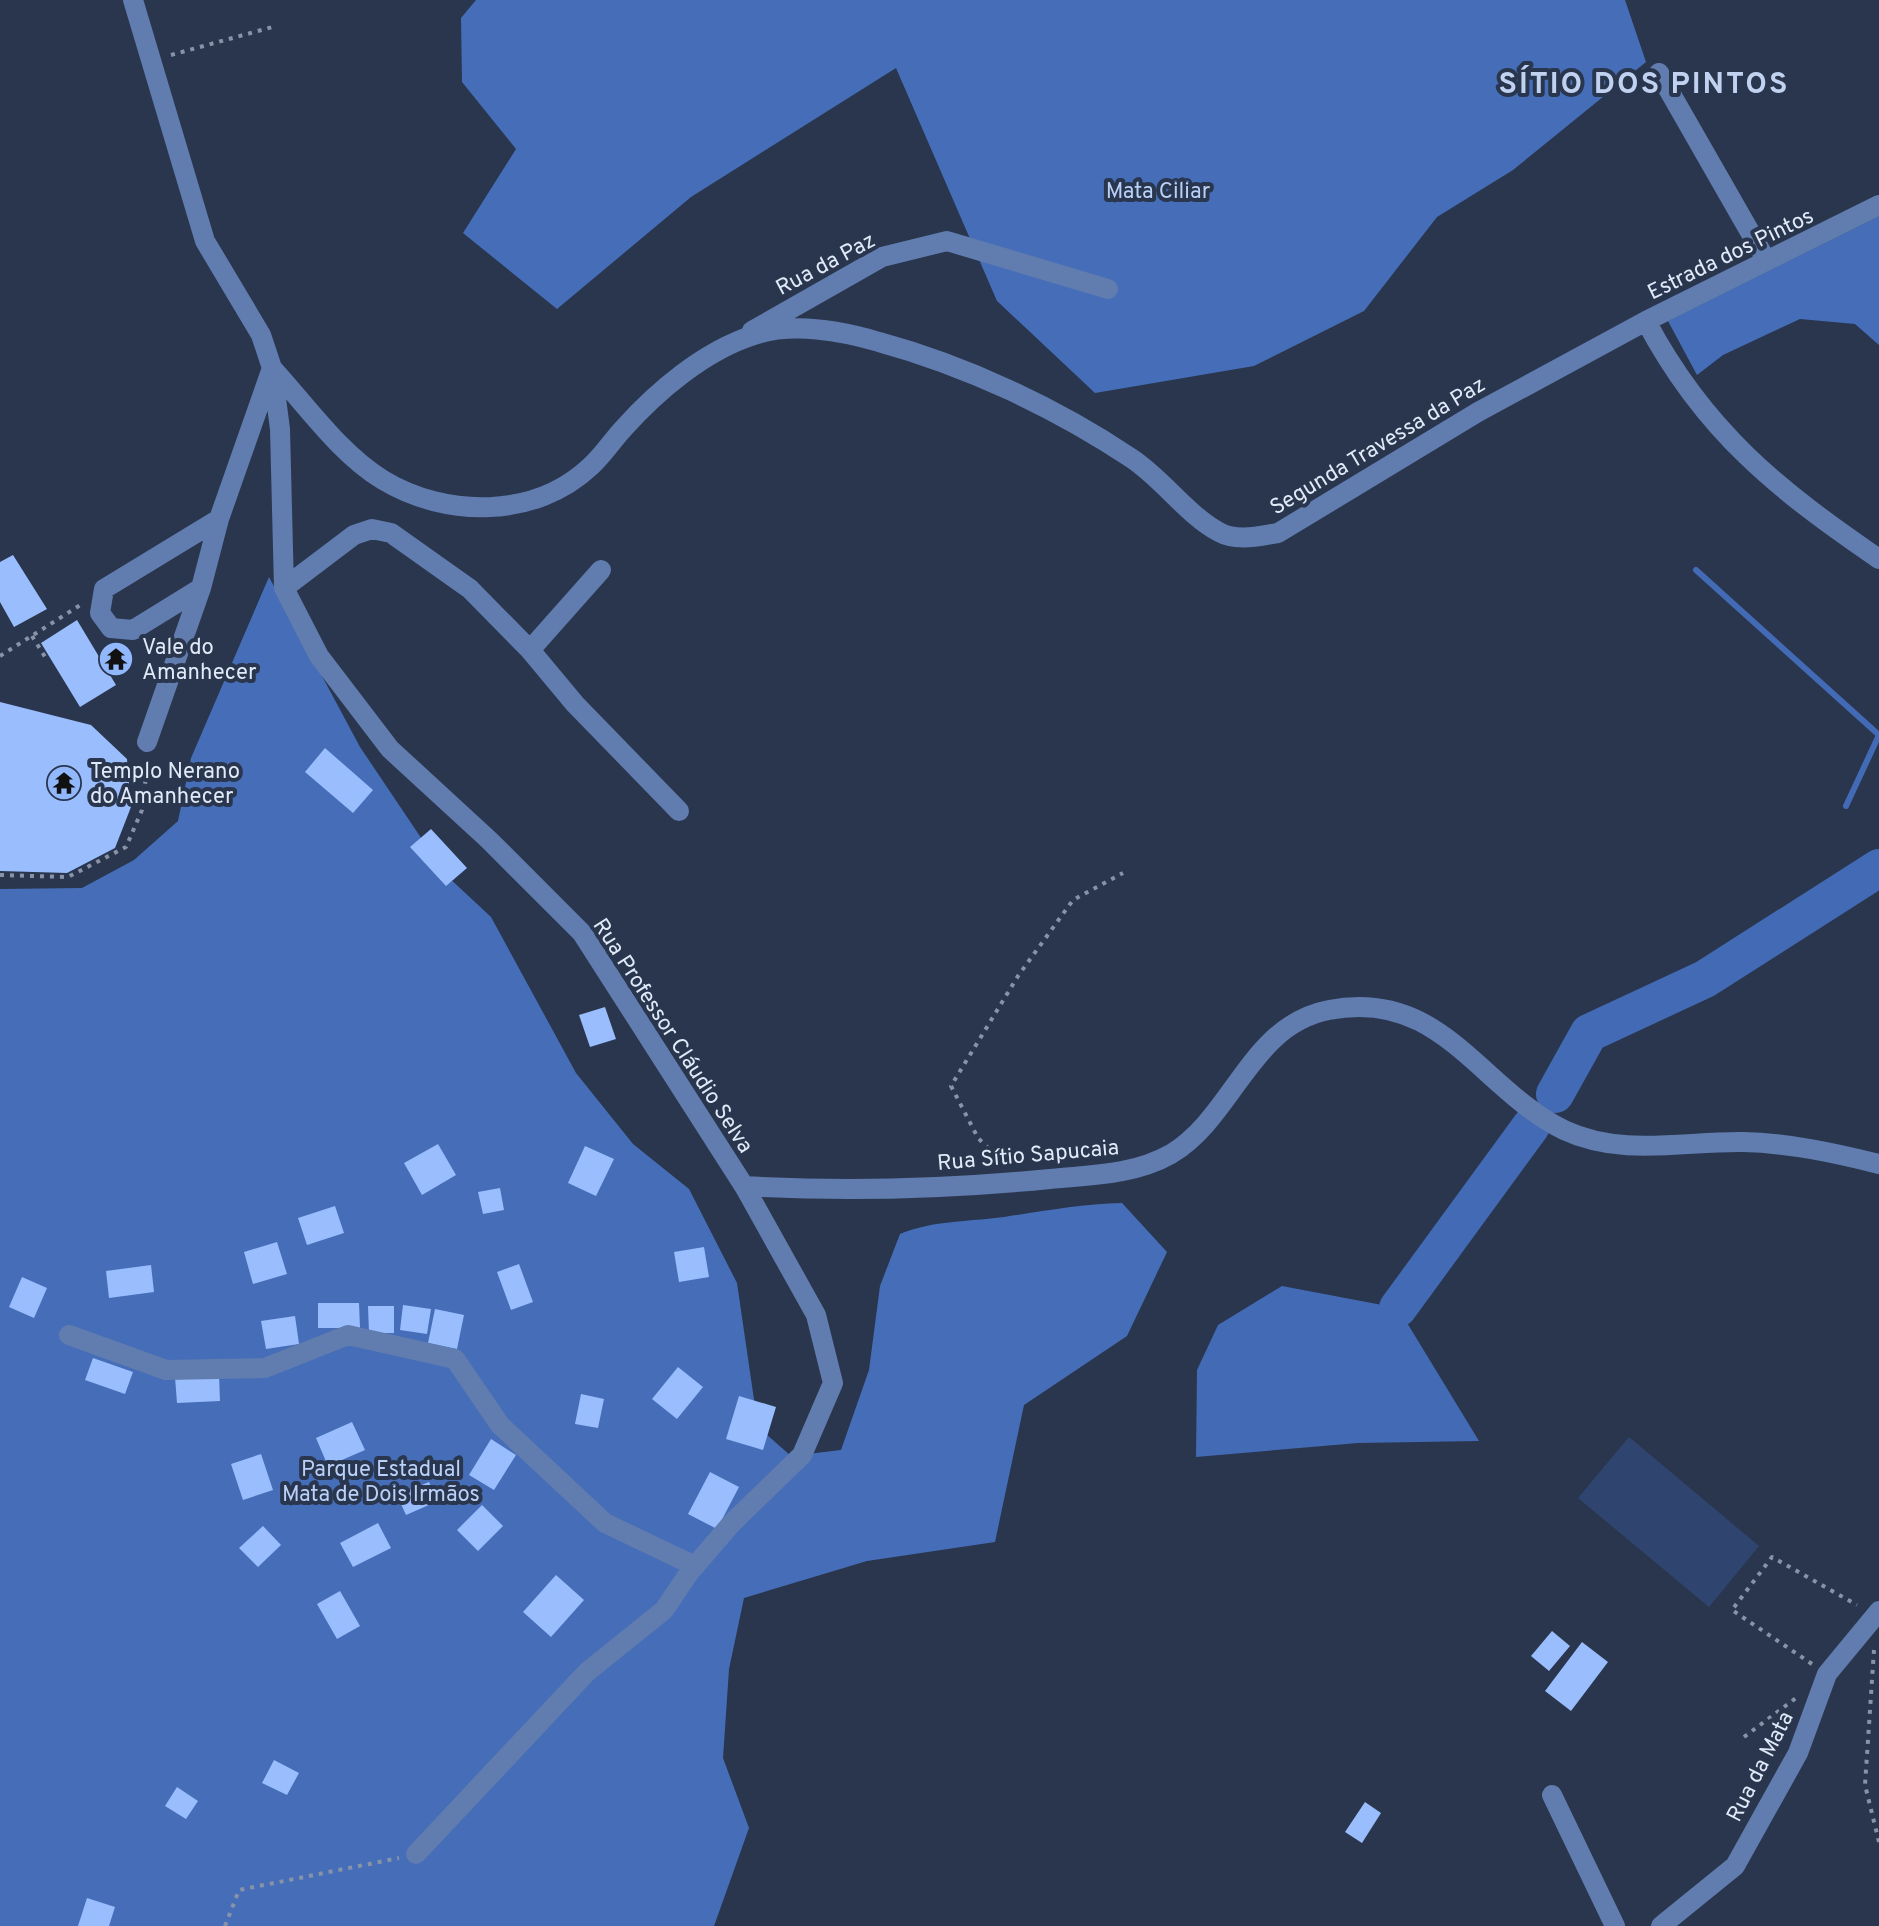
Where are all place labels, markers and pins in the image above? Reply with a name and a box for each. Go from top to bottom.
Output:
place label: Vale do Amanhecer [142,635,257,687]
temple icon: Vale do Amanhecer [97,640,135,678]
place label: Templo Nerano do Amanhecer [90,759,240,811]
temple icon: Templo Nerano do Amanhecer [45,764,83,802]

